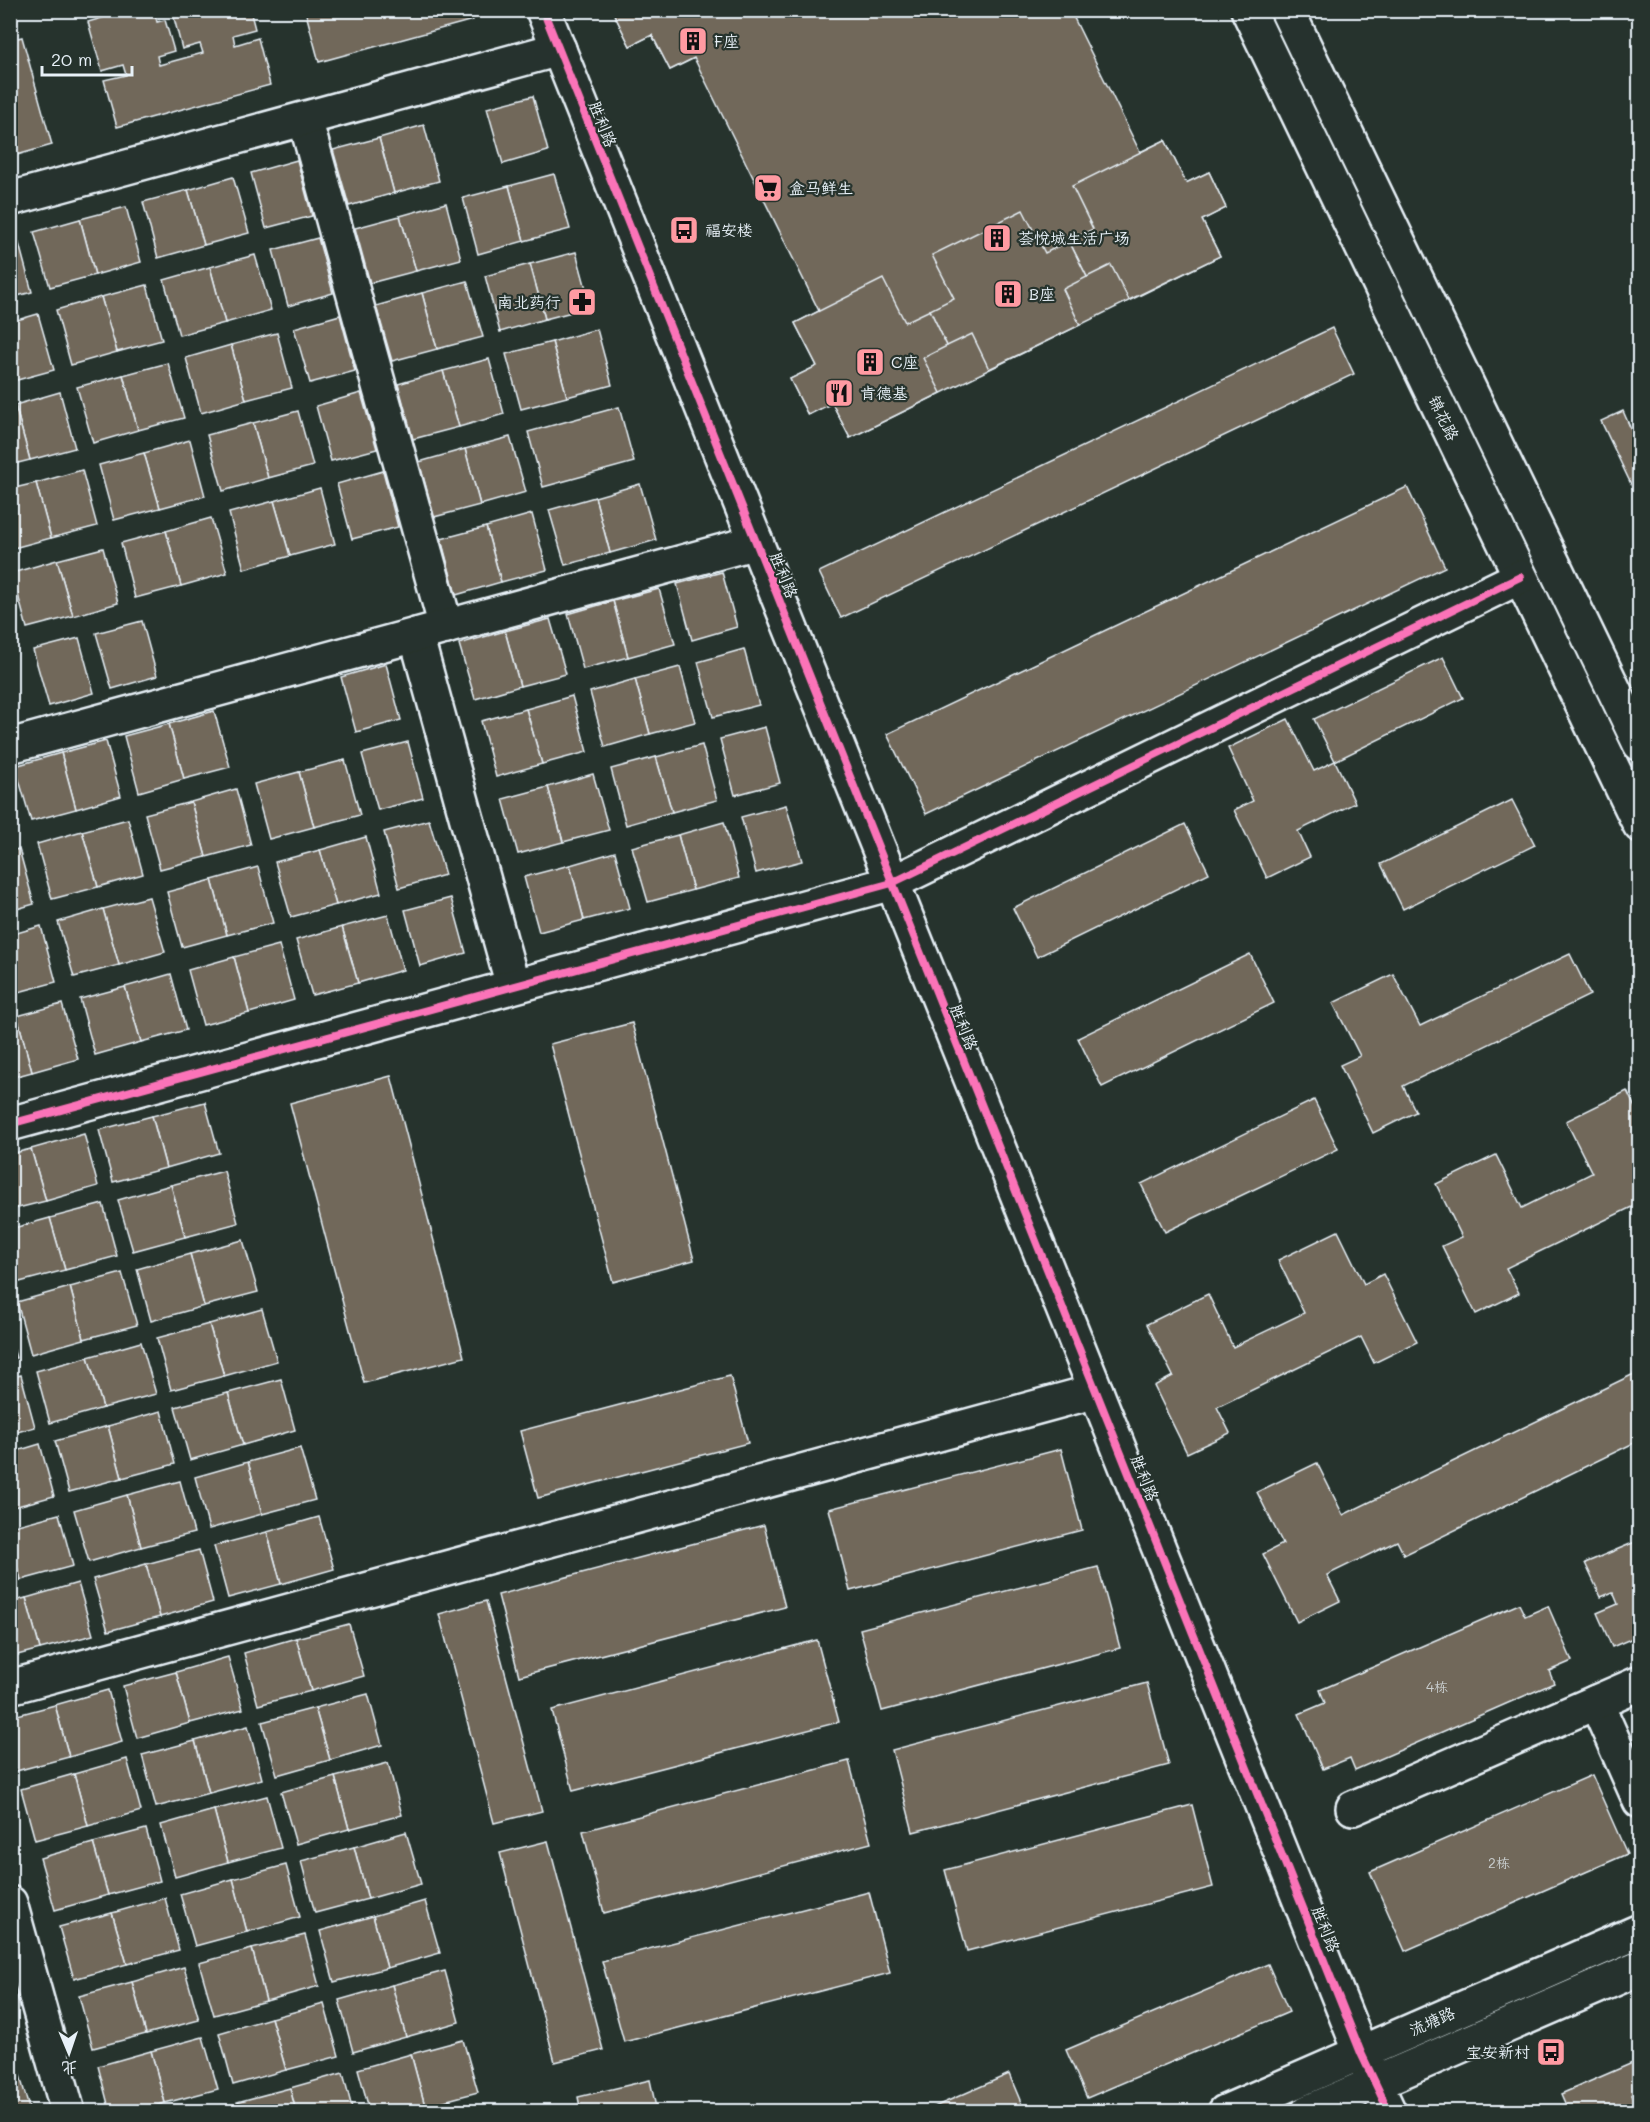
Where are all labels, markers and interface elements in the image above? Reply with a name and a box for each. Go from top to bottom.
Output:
building icon: F座 [677,25,709,57]
place label: F座 [714,30,739,51]
scale bar [42,39,132,77]
text: 20 m [51,47,92,71]
street label: 胜利路 [585,98,622,150]
supermarket icon: 盒马鲜生 [752,172,784,204]
place label: 盒马鲜生 [789,177,853,198]
bus stop icon: 福安楼 [668,214,700,246]
place label: 福安楼 [705,219,753,240]
building icon: 荟悦城生活广场 [981,222,1013,254]
place label: 荟悦城生活广场 [1018,227,1130,248]
building icon: B座 [992,278,1024,310]
place label: B座 [1029,283,1055,304]
pharmacy icon: 南北药行 [566,286,598,318]
place label: 南北药行 [497,291,561,312]
building icon: C座 [854,346,886,378]
place label: C座 [891,351,918,372]
restaurant icon: 肯德基 [823,377,855,409]
place label: 肯德基 [860,382,908,403]
street label: 锦花路 [1424,392,1464,444]
street label: 胜利路 [766,549,803,601]
street label: 胜利路 [946,1001,983,1053]
street label: 胜利路 [1127,1452,1164,1504]
house number: 4栋 [1426,1677,1448,1696]
house number: 2栋 [1488,1853,1510,1872]
street label: 胜利路 [1308,1903,1345,1955]
street label: 流塘路 [1406,2001,1458,2040]
north arrow [39,2023,99,2083]
bus stop icon: 宝安新村 [1535,2036,1567,2068]
place label: 宝安新村 [1466,2041,1530,2062]
text: 北 [61,2058,78,2079]

